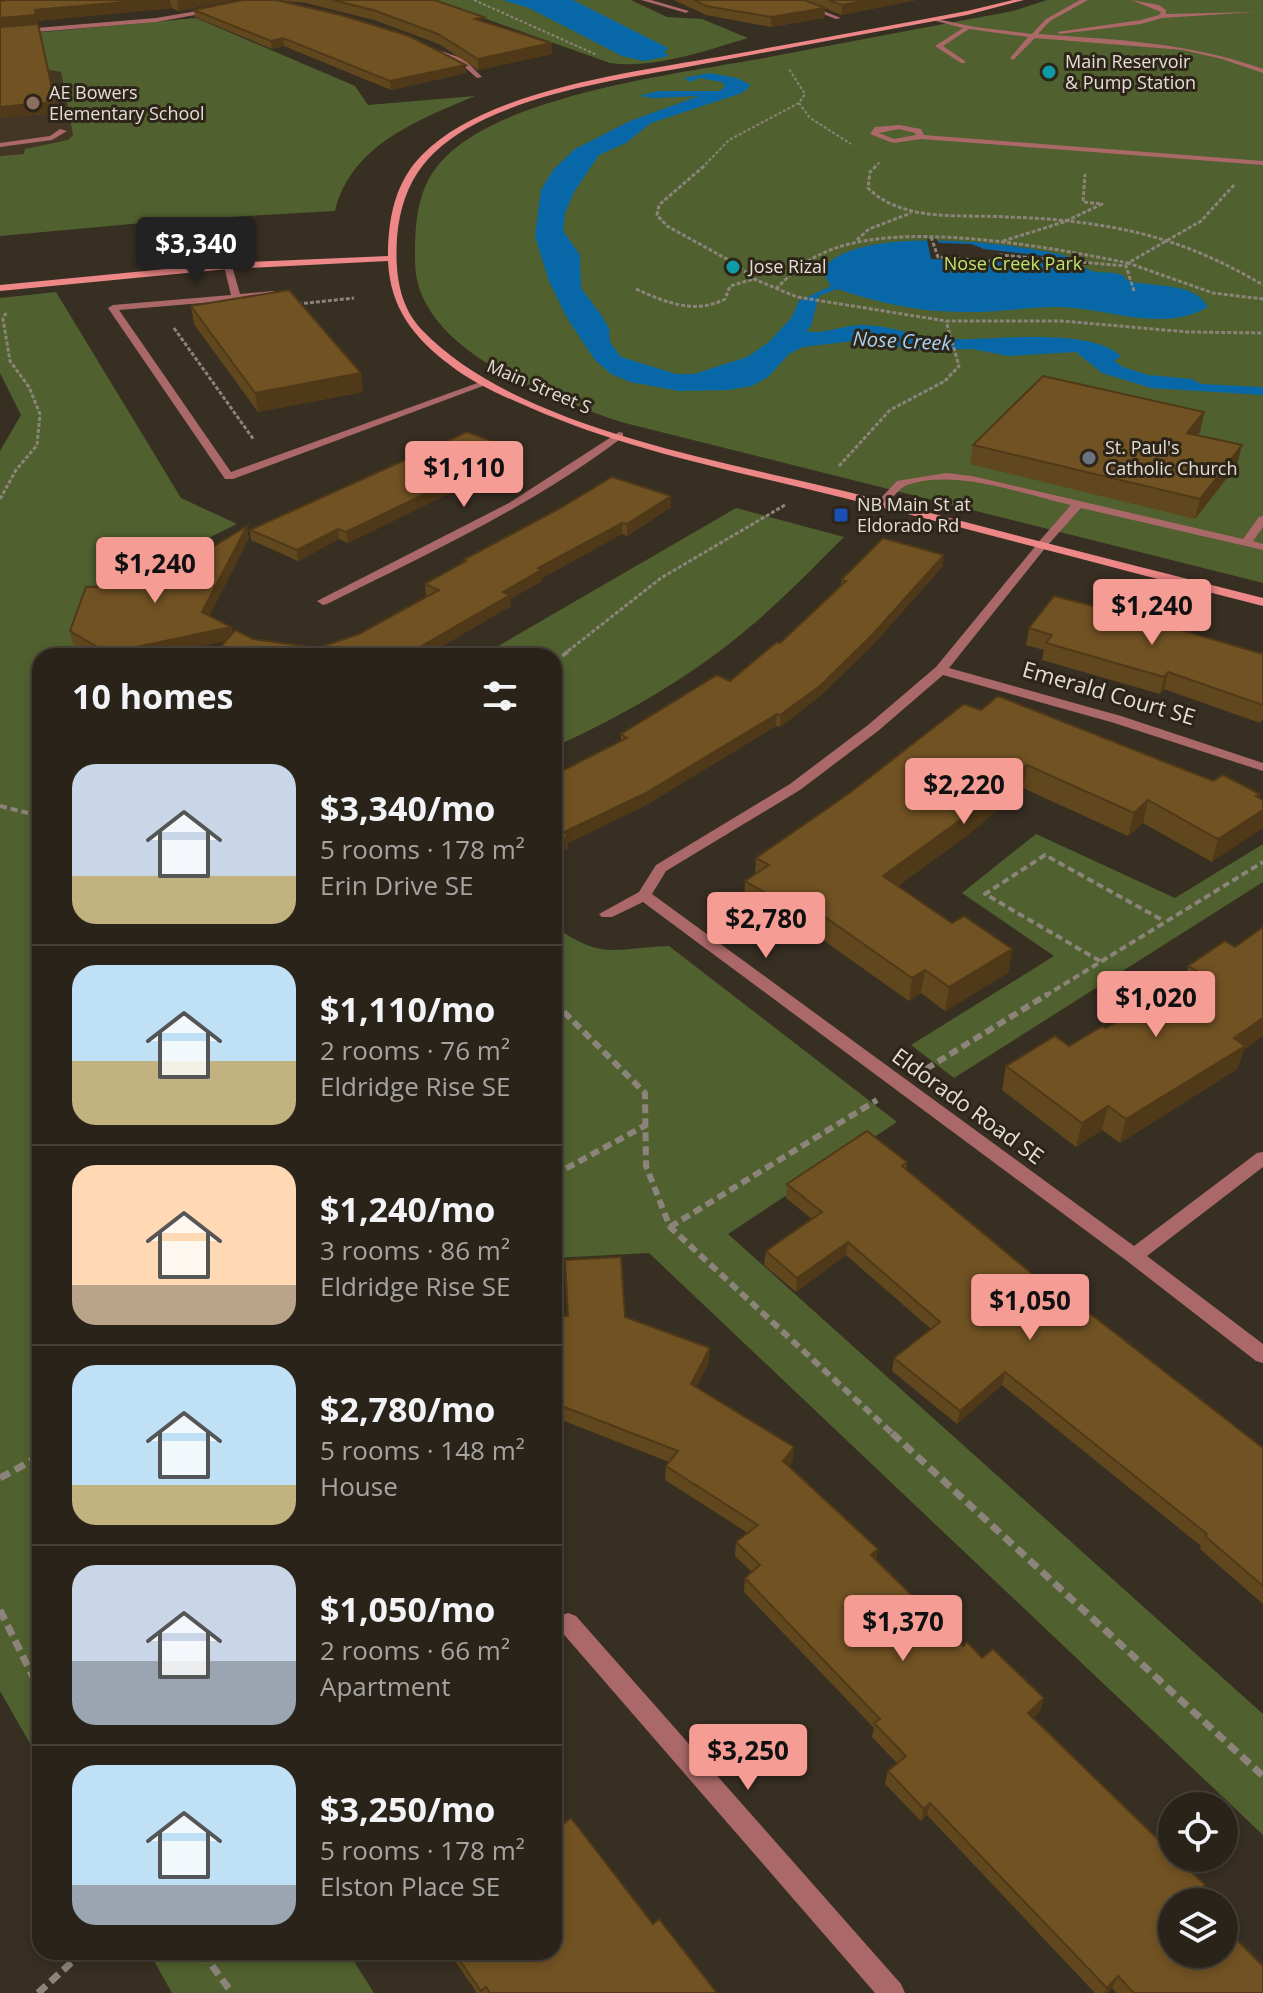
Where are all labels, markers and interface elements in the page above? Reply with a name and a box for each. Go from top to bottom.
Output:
place label: Main Reservoir & Pump Station [1065,49,1196,94]
marker: Main Reservoir & Pump Station [1040,63,1058,81]
place label: AE Bowers Elementary School [49,80,205,125]
marker: AE Bowers Elementary School [24,94,42,112]
pin: $3,340 [131,217,261,285]
text: $3,340 [155,225,237,261]
park label: Nose Creek Park [944,251,1083,275]
place label: Jose Rizal [747,254,827,278]
marker: Jose Rizal [724,258,742,276]
water label: Nose Creek [852,324,953,357]
street label: Main Street S [483,353,595,419]
place label: St. Paul's Catholic Church [1105,435,1237,480]
pin: $1,110 [399,441,529,509]
text: $1,110 [423,449,505,485]
marker: St. Paul's Catholic Church [1080,449,1098,467]
place label: NB Main St at Eldorado Rd [857,492,971,537]
marker: NB Main St at Eldorado Rd [832,506,850,524]
pin: $1,240 [90,537,220,605]
text: $1,240 [114,545,196,581]
pin: $1,240 [1087,579,1217,647]
text: $1,240 [1111,587,1193,623]
street label: Emerald Court SE [1019,653,1199,731]
text: 10 homes [72,673,233,719]
icon: filters [478,674,522,718]
pin: $2,220 [899,758,1029,826]
text: $2,220 [923,766,1005,802]
text: $3,340/mo [320,785,495,831]
icon: home [136,796,232,892]
text: 5 rooms · 178 m² [320,831,525,867]
text: Erin Drive SE [320,867,473,903]
pin: $2,780 [701,892,831,960]
text: $2,780 [725,900,807,936]
pin: $1,020 [1091,971,1221,1039]
text: $1,020 [1115,979,1197,1015]
text: $1,110/mo [320,986,495,1032]
icon: home [136,997,232,1093]
text: 2 rooms · 76 m² [320,1032,510,1068]
street label: Eldorado Road SE [887,1040,1050,1170]
text: Eldridge Rise SE [320,1068,511,1104]
text: $1,240/mo [320,1186,495,1232]
icon: home [136,1197,232,1293]
text: 3 rooms · 86 m² [320,1232,510,1268]
text: Eldridge Rise SE [320,1268,511,1304]
pin: $1,050 [965,1274,1095,1342]
text: $1,050 [989,1282,1071,1318]
text: $2,780/mo [320,1386,495,1432]
icon: home [136,1397,232,1493]
text: 5 rooms · 148 m² [320,1432,525,1468]
text: House [320,1468,398,1504]
text: $1,050/mo [320,1586,495,1632]
pin: $1,370 [838,1595,968,1663]
icon: home [136,1597,232,1693]
text: $1,370 [862,1603,944,1639]
text: 2 rooms · 66 m² [320,1632,510,1668]
text: Apartment [320,1668,451,1704]
pin: $3,250 [683,1724,813,1792]
text: $3,250 [707,1732,789,1768]
text: $3,250/mo [320,1786,495,1832]
map controls [1158,1792,1238,1968]
button: locate [1158,1792,1238,1872]
icon: home [136,1797,232,1893]
text: 5 rooms · 178 m² [320,1832,525,1868]
text: Elston Place SE [320,1868,500,1904]
button: layers [1158,1888,1238,1968]

